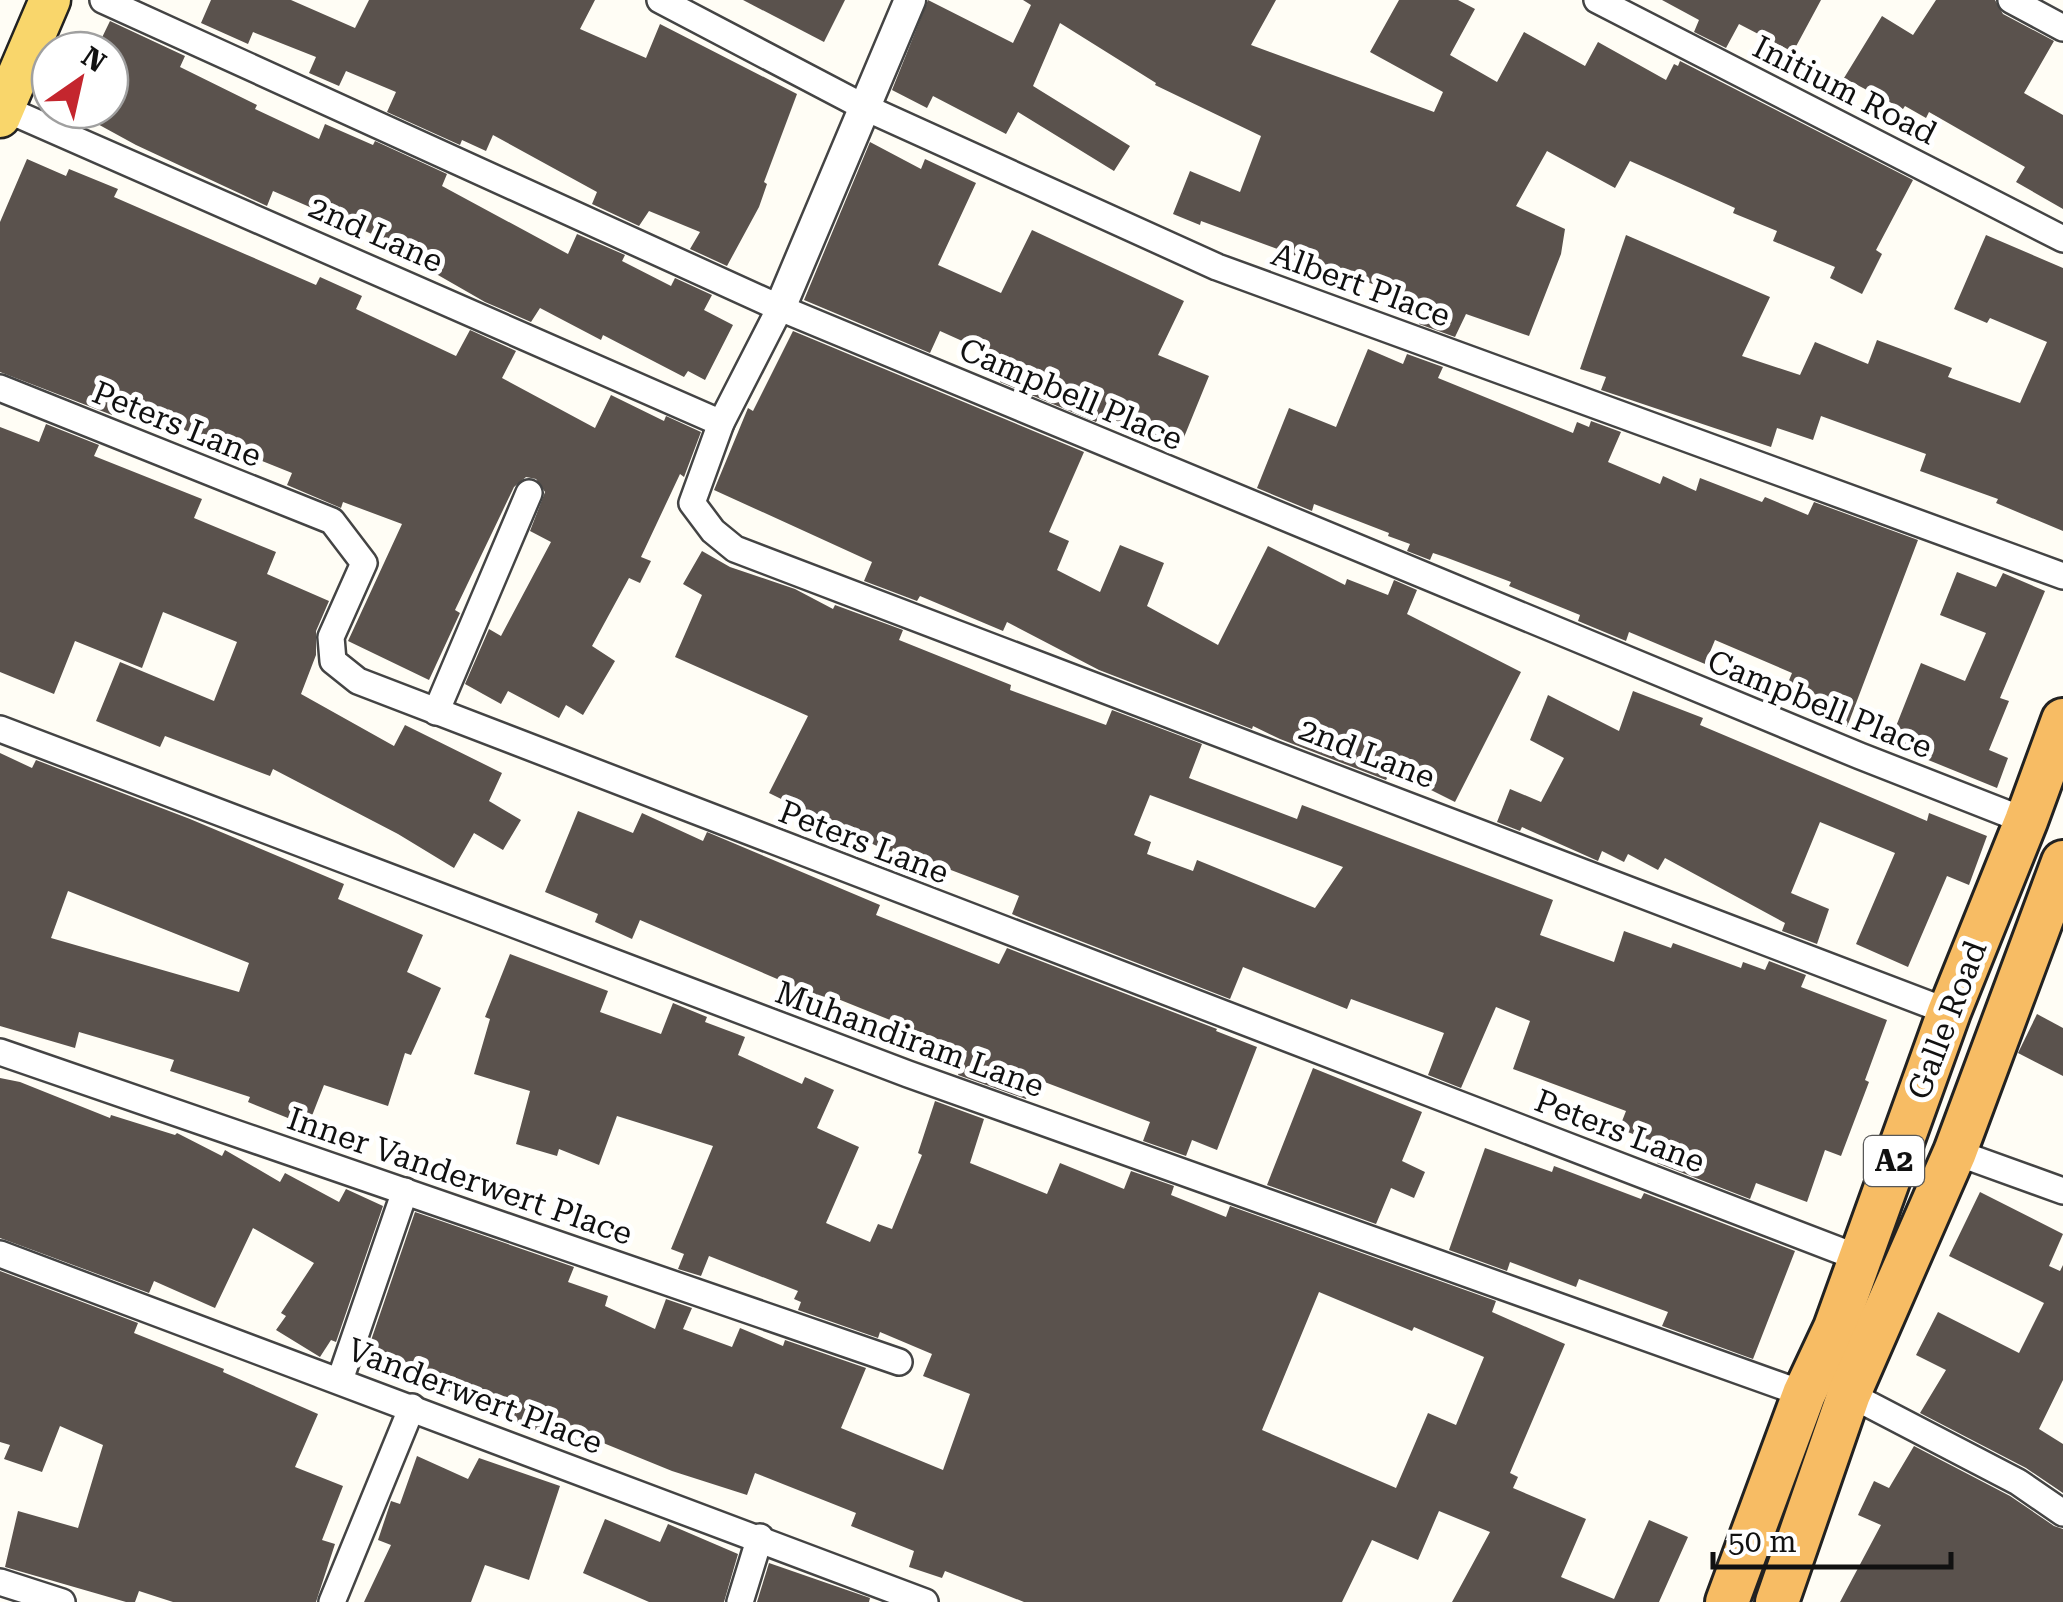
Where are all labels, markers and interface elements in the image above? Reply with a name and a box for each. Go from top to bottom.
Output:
street label: Initium Road [1747,27,1943,153]
north arrow [30,30,130,130]
text: N [76,40,112,79]
street label: 2nd Lane [303,188,449,280]
street label: Albert Place [1266,235,1456,335]
street label: Campbell Place [954,330,1188,458]
street label: Peters Lane [87,373,267,475]
street label: Campbell Place [1702,642,1938,766]
street label: 2nd Lane [1294,710,1440,796]
street label: Peters Lane [774,792,954,892]
street label: Galle Road [1899,935,1995,1105]
street label: Muhandiram Lane [771,973,1049,1105]
street label: Peters Lane [1530,1081,1710,1181]
street label: Inner Vanderwert Place [283,1099,637,1253]
road number: A2 [1864,1136,1924,1186]
street label: Vanderwert Place [342,1330,608,1462]
scale bar [1713,1507,1950,1569]
text: 50 m [1728,1524,1797,1559]

